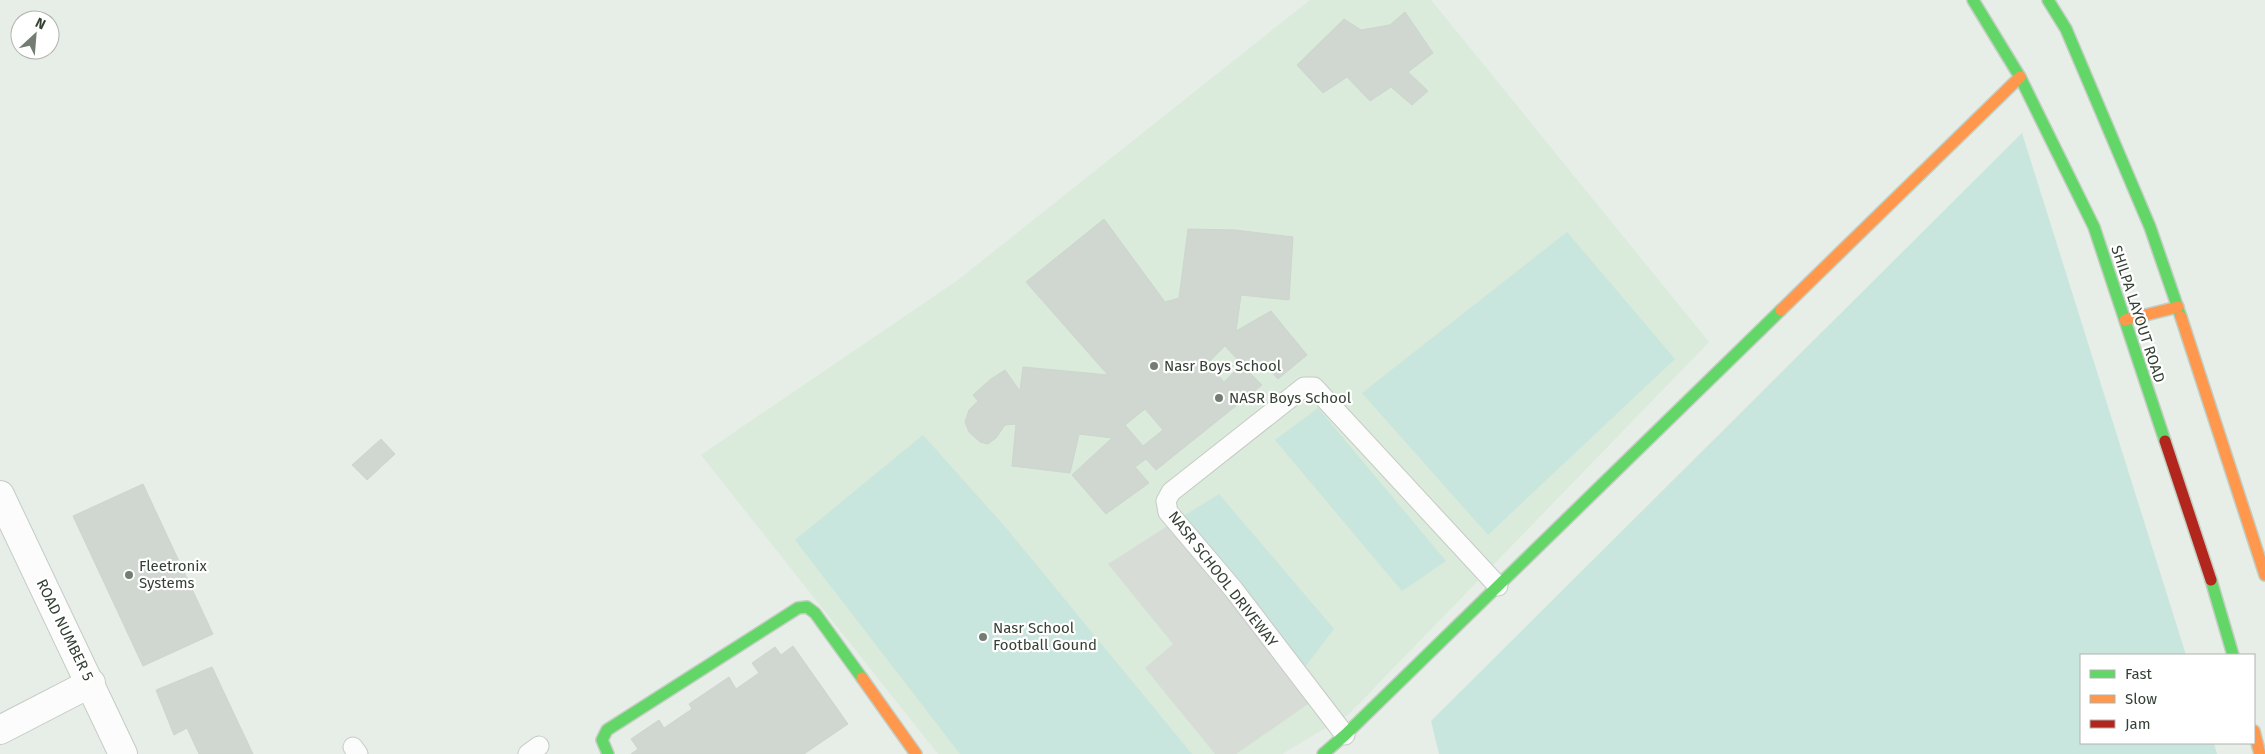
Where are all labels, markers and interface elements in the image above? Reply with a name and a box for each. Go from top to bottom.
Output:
north arrow [10,10,60,60]
text: N [33,14,48,33]
street label: SHILPA LAYOUT ROAD [2107,243,2169,385]
place label: Nasr Boys School [1164,357,1282,375]
marker: Nasr Boys School [1148,360,1160,372]
place label: NASR Boys School [1229,389,1352,407]
marker: NASR Boys School [1213,392,1225,404]
street label: NASR SCHOOL DRIVEWAY [1164,508,1282,651]
place label: Fleetronix Systems [139,557,207,592]
marker: Fleetronix Systems [123,569,135,581]
street label: ROAD NUMBER 5 [33,576,97,684]
place label: Nasr School Football Gound [993,619,1097,654]
marker: Nasr School Football Gound [977,631,989,643]
legend [2080,654,2255,744]
text: Fast [2125,665,2152,683]
text: Slow [2125,690,2157,708]
text: Jam [2125,715,2151,733]

